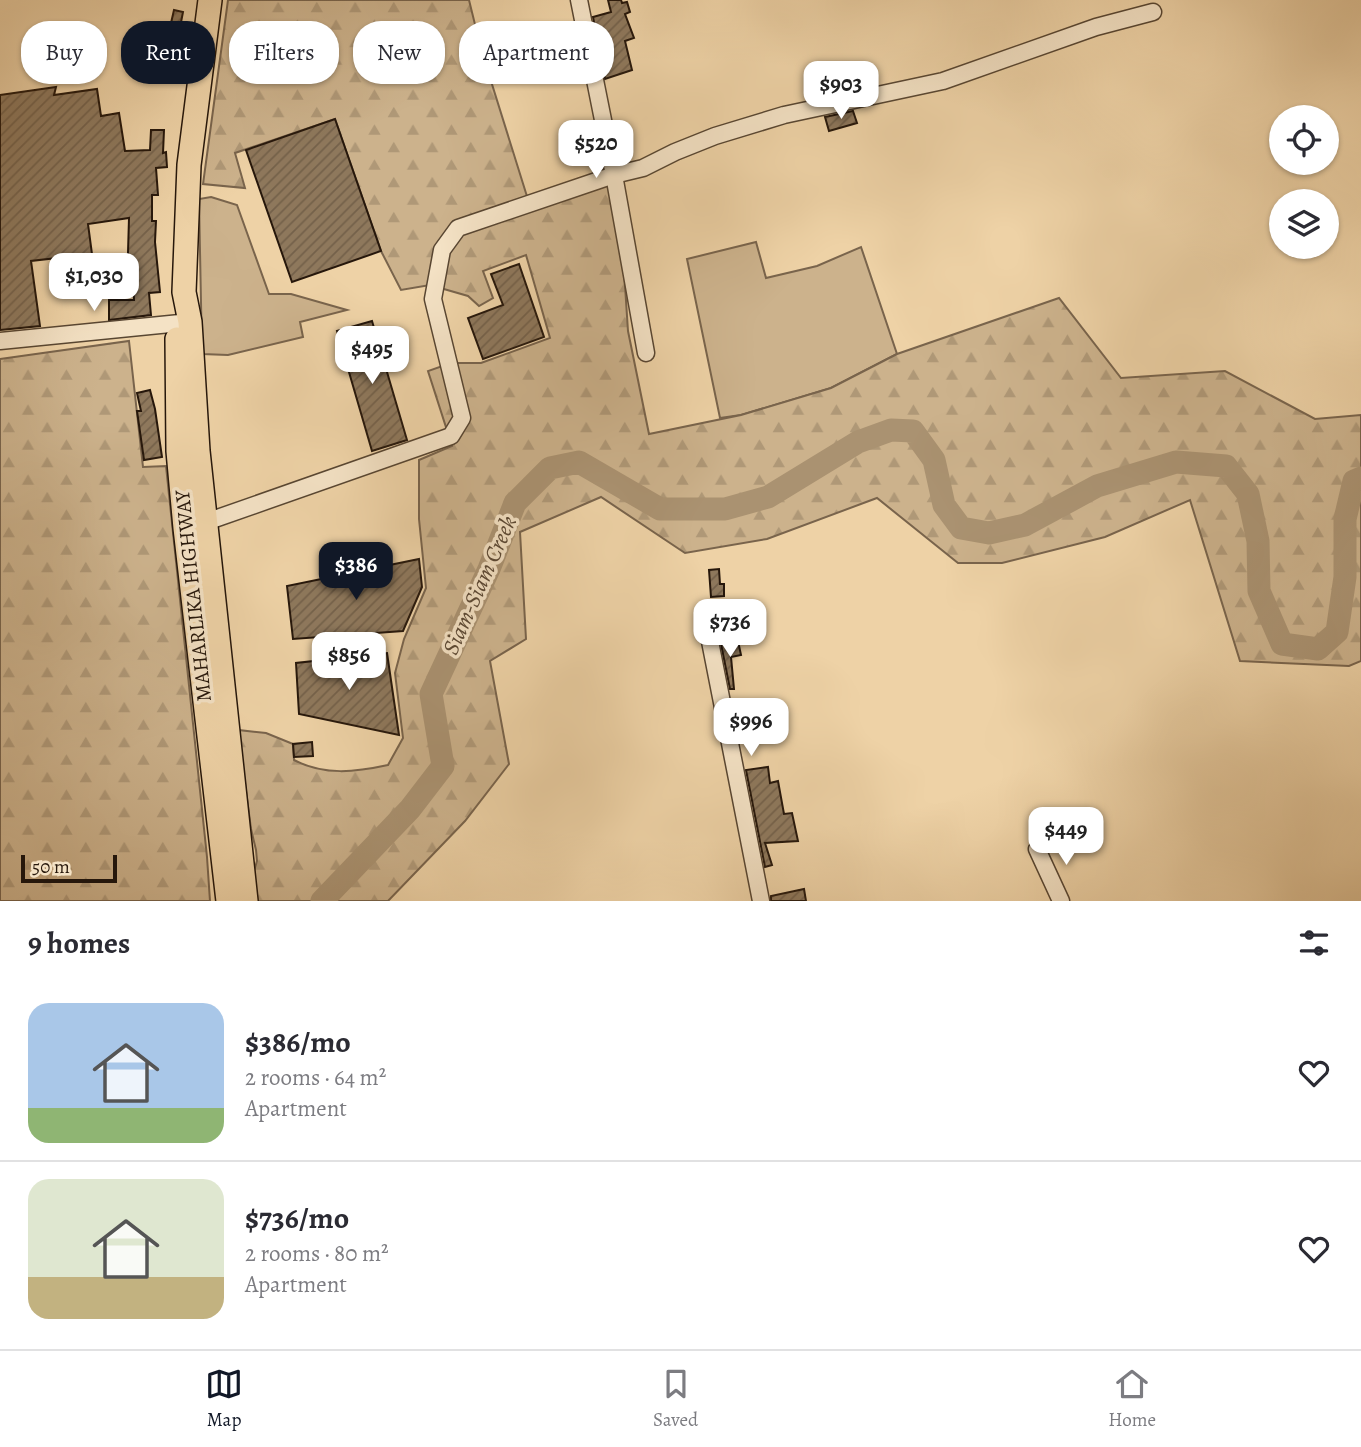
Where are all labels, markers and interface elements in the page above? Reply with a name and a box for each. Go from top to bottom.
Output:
chip: Buy [21,21,107,84]
chip: Rent [121,21,215,84]
chip: Filters [229,21,339,84]
chip: New [353,21,445,84]
chip: Apartment [459,21,614,84]
pin: $903 [800,61,882,121]
text: $903 [820,68,862,99]
map controls [1269,105,1339,259]
button: locate [1269,105,1339,175]
pin: $520 [555,120,637,180]
text: $520 [574,127,618,158]
button: layers [1269,189,1339,259]
pin: $1,030 [37,254,151,313]
text: $1,030 [65,260,123,291]
pin: $495 [331,326,413,386]
text: $495 [351,333,393,364]
street label: MAHARLIKA HIGHWAY [168,488,218,703]
water label: Siam-Siam Creek [435,511,524,660]
pin: $386 [315,542,397,602]
text: $386 [335,549,377,580]
pin: $736 [689,600,771,659]
text: $736 [709,606,751,637]
pin: $856 [308,632,390,692]
text: $856 [328,639,370,670]
pin: $996 [710,698,792,758]
text: $996 [730,705,772,736]
pin: $449 [1025,808,1107,867]
text: $449 [1045,814,1088,845]
scale bar [21,852,117,884]
text: 50 m [32,854,70,880]
text: 9 homes [28,923,130,963]
icon: filters [1295,924,1333,962]
text: $386/mo [245,1022,351,1062]
icon: home [84,1031,168,1115]
icon: heart [1295,1054,1333,1092]
text: 2 rooms · 64 m² [245,1062,386,1093]
text: Apartment [245,1093,347,1124]
text: $736/mo [245,1198,349,1238]
icon: home [84,1207,168,1291]
icon: heart [1295,1230,1333,1268]
text: 2 rooms · 80 m² [245,1238,389,1269]
text: Apartment [245,1269,347,1300]
tab: Map [205,1365,243,1433]
tab: Saved [653,1365,698,1433]
tab: Home [1108,1365,1156,1433]

